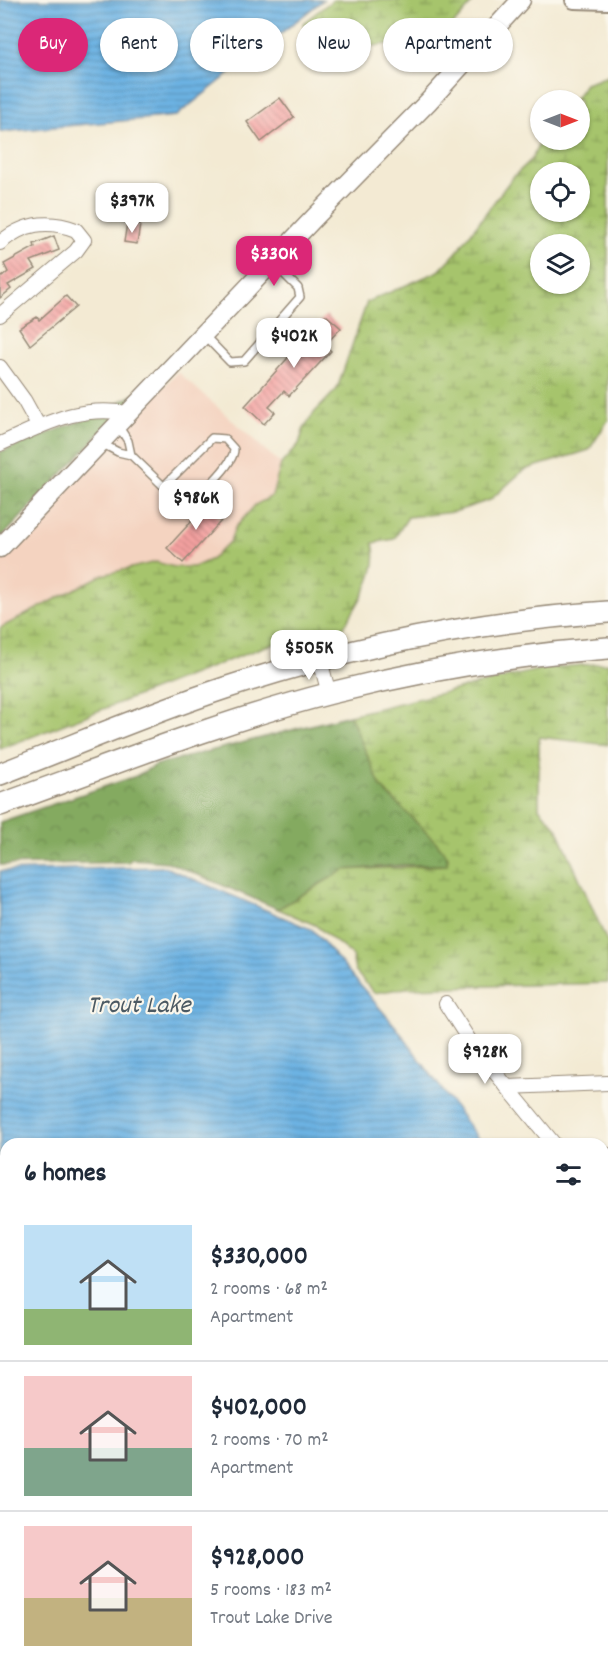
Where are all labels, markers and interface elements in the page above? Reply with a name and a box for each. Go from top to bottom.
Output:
chip: Buy [18,18,88,72]
chip: Rent [100,18,178,72]
chip: Filters [190,18,284,72]
chip: New [296,18,371,72]
chip: Apartment [383,18,513,72]
north arrow [530,90,590,150]
map controls [530,90,590,294]
button: locate [530,162,590,222]
pin: $397K [90,183,174,234]
text: $397K [109,188,155,216]
button: layers [530,234,590,294]
pin: $330K [232,236,316,287]
text: $330K [250,241,298,269]
pin: $402K [252,318,336,369]
text: $402K [270,323,318,351]
pin: $986K [154,480,238,531]
text: $986K [173,485,219,513]
pin: $505K [267,630,351,681]
text: $505K [285,635,333,663]
water label: Trout Lake [87,988,192,1025]
pin: $928K [443,1034,527,1085]
text: $928K [462,1039,508,1067]
text: 6 homes [24,1156,106,1193]
icon: filters [552,1158,585,1191]
text: $330,000 [210,1239,308,1276]
icon: home [72,1249,144,1321]
text: 2 rooms · 68 m² [210,1276,328,1304]
text: Apartment [210,1304,293,1332]
text: $402,000 [210,1390,307,1427]
icon: home [72,1400,144,1472]
text: 2 rooms · 70 m² [210,1427,329,1455]
text: Apartment [210,1455,293,1483]
text: $928,000 [210,1540,304,1577]
icon: home [72,1550,144,1622]
text: 5 rooms · 183 m² [210,1577,332,1605]
text: Trout Lake Drive [210,1605,333,1633]

